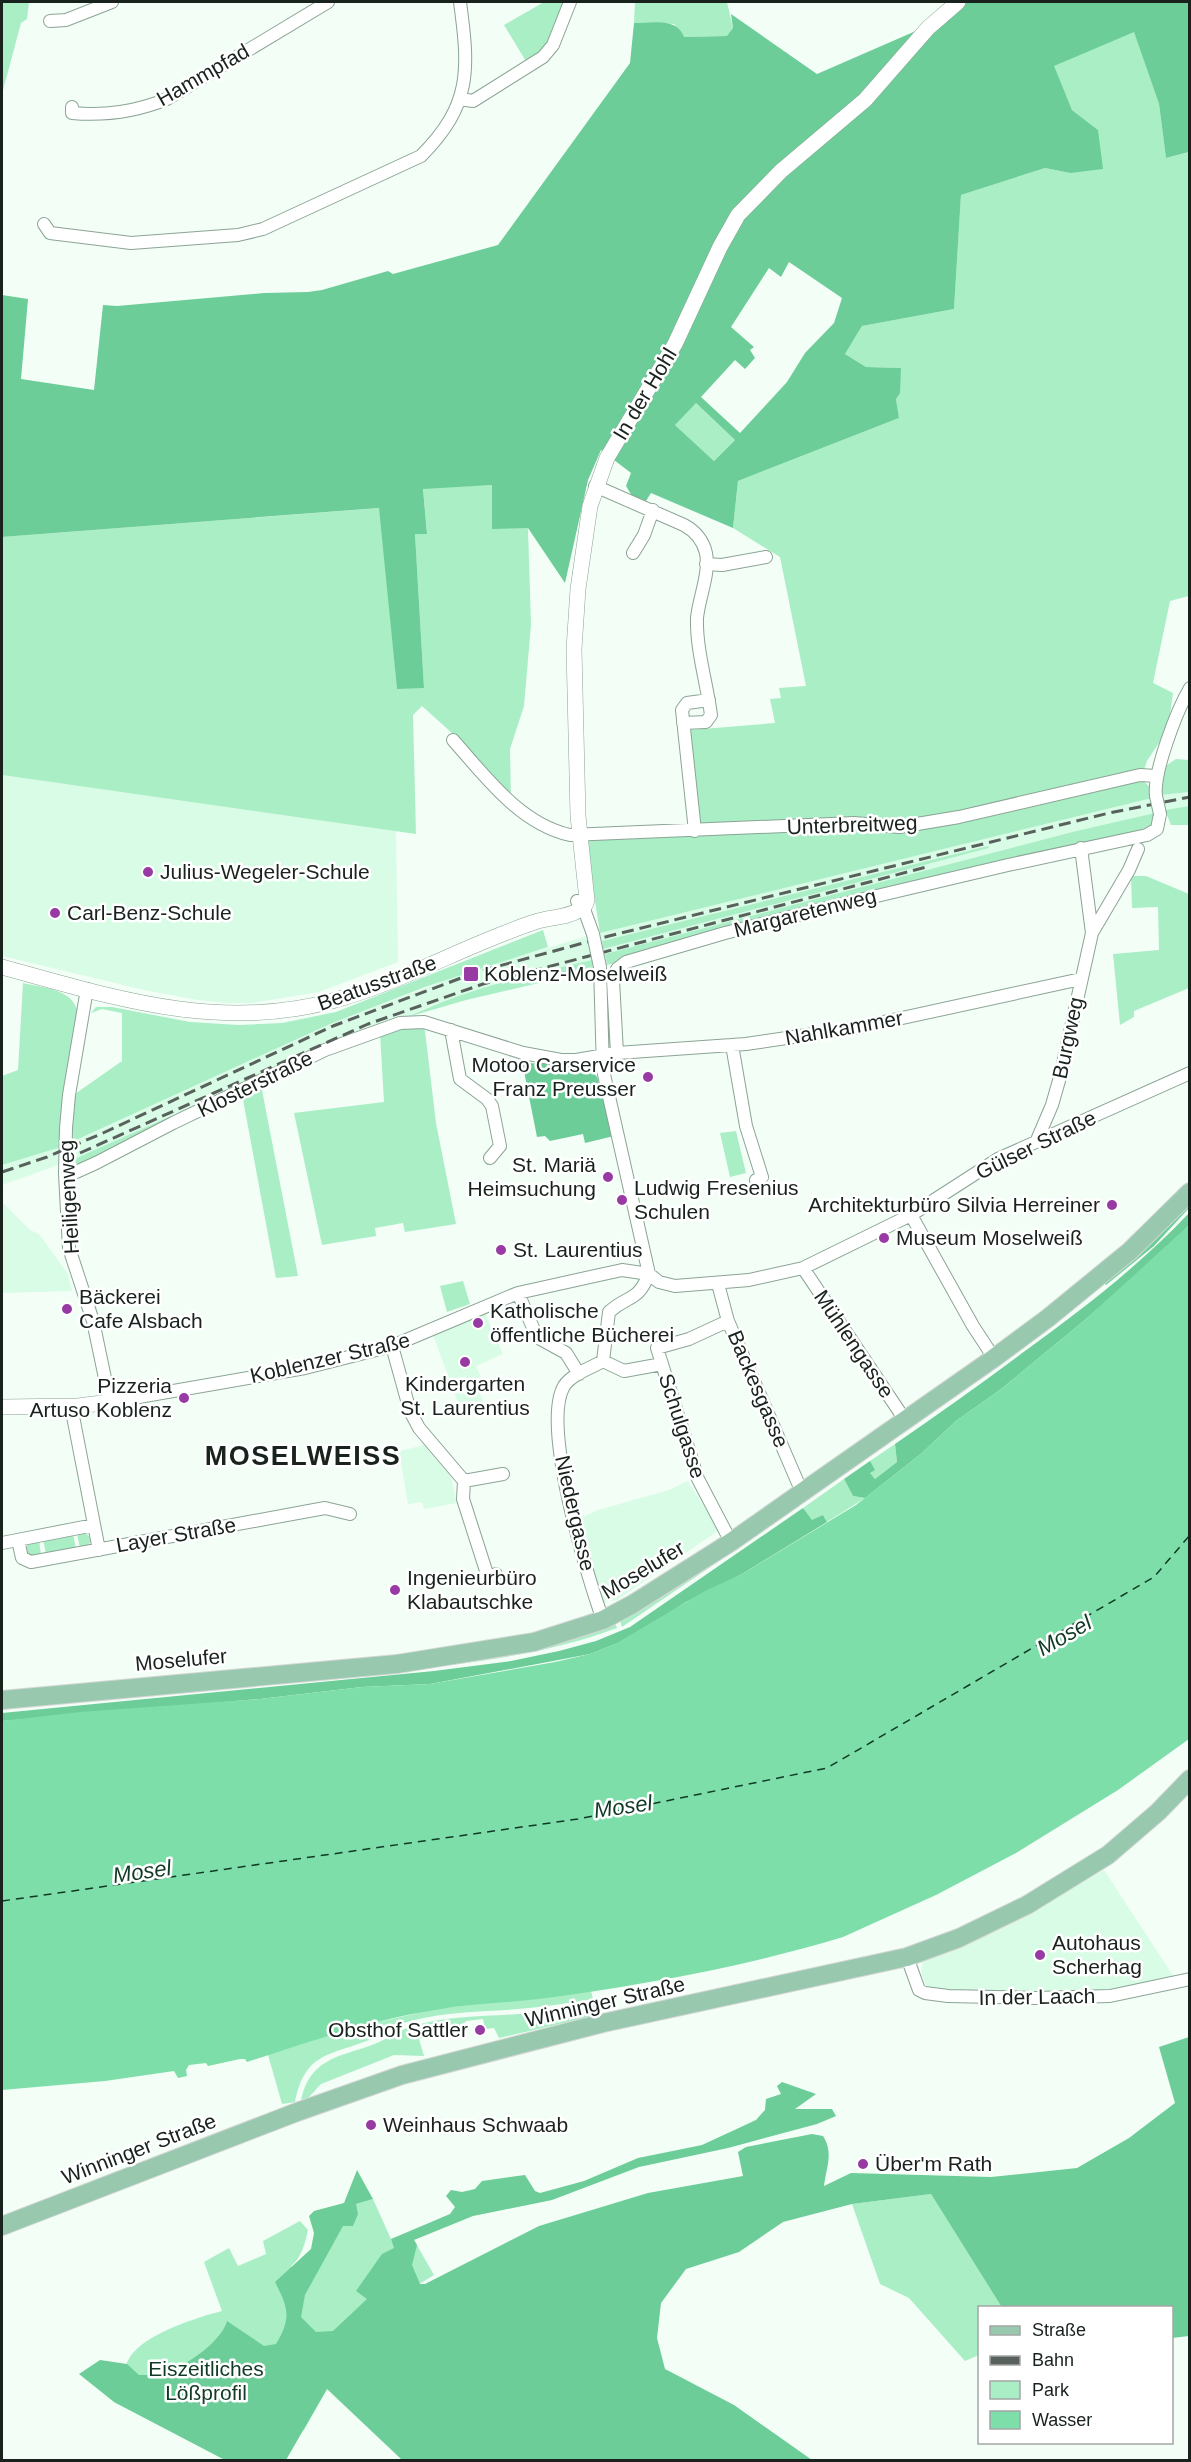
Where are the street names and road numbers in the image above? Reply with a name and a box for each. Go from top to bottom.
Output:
street label: Hammpfad [153,39,253,110]
street label: In der Hohl [608,344,681,444]
street label: Unterbreitweg [786,811,918,838]
street label: Margaretenweg [731,884,878,941]
street label: Beatusstraße [314,950,439,1015]
street label: Burgweg [1048,995,1087,1081]
street label: Nahlkammer [783,1006,905,1049]
street label: Klosterstraße [194,1046,316,1121]
street label: Gülser Straße [972,1106,1100,1184]
street label: Heiligenweg [54,1139,83,1255]
street label: Mühlengasse [810,1286,899,1402]
street label: Backesgasse [723,1327,793,1451]
street label: Koblenzer Straße [248,1328,412,1387]
street label: Schulgasse [655,1371,710,1481]
street label: Niedergasse [551,1453,600,1573]
street label: Layer Straße [114,1513,238,1556]
street label: Moselufer [597,1536,688,1603]
street label: Moselufer [134,1644,228,1675]
street label: Winninger Straße [523,1972,687,2031]
street label: In der Laach [978,1984,1096,2009]
street label: Winninger Straße [58,2109,219,2189]

